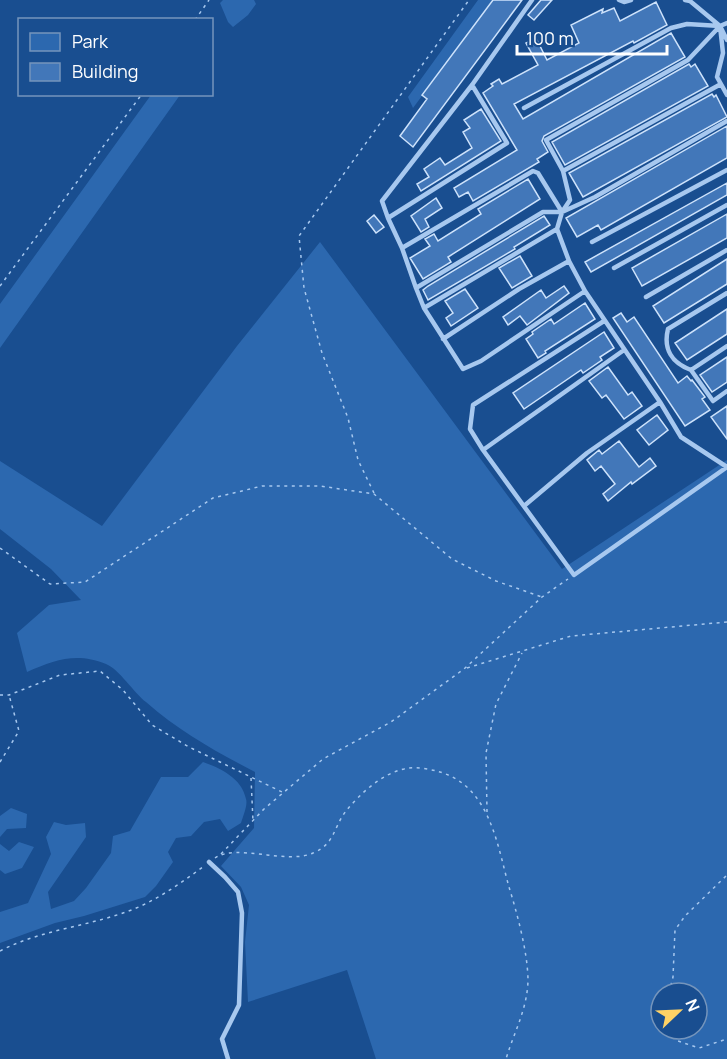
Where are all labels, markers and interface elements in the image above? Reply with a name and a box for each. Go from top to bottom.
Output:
legend [18,18,213,96]
scale bar [517,18,667,56]
text: 100 m [526,26,574,50]
text: Park [72,29,109,53]
text: Building [72,59,138,83]
north arrow [649,981,709,1041]
text: N [680,996,705,1015]

